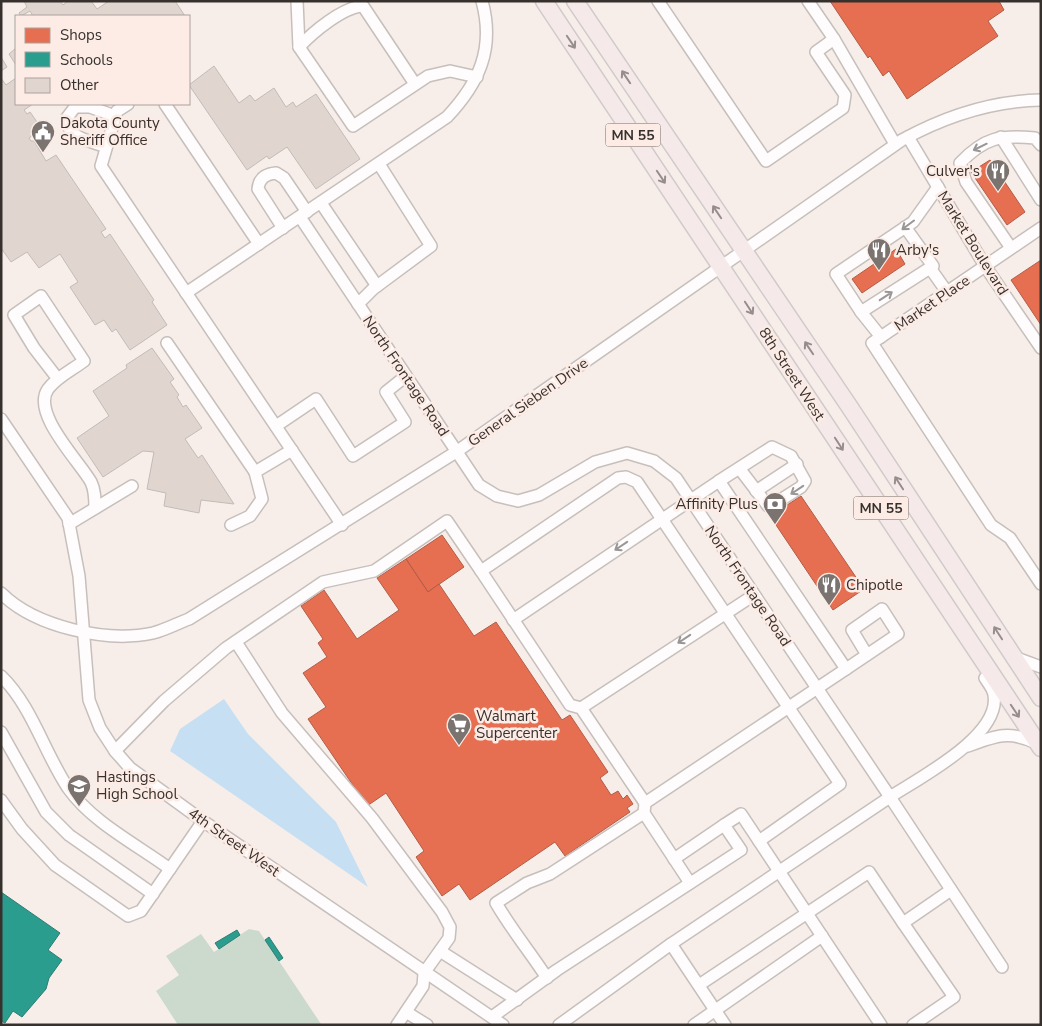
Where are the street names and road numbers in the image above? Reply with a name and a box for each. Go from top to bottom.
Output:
road number: MN 55 [606,124,660,146]
street label: Market Boulevard [933,187,1013,299]
street label: Market Place [890,270,974,336]
street label: North Frontage Road [358,312,454,440]
street label: 8th Street West [754,324,830,425]
street label: General Sieben Drive [464,353,592,451]
road number: MN 55 [854,496,908,520]
street label: North Frontage Road [700,522,796,650]
street label: 4th Street West [184,803,284,881]

